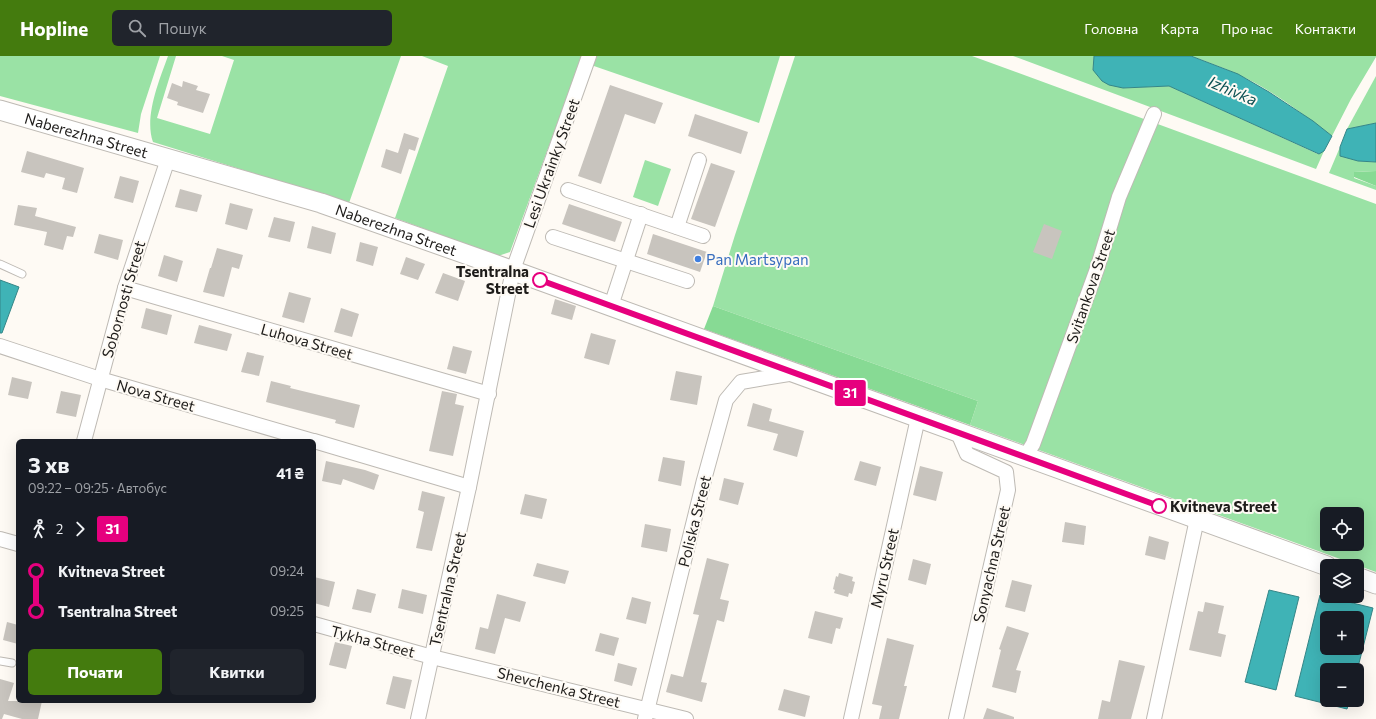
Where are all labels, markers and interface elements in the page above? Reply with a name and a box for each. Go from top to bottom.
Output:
search box [112,10,392,46]
text: Hopline [20,17,88,40]
icon: search [126,17,148,39]
text: Пошук [158,19,207,37]
text: Головна [1084,20,1138,37]
text: Карта [1160,20,1199,37]
text: Про нас [1221,20,1273,37]
text: Контакти [1295,20,1356,37]
water label: Izhivka [1206,71,1260,109]
street label: Lesi Ukrainky Street [519,96,583,230]
street label: Naberezhna Street [23,109,150,161]
street label: Naberezhna Street [333,200,459,259]
street label: Svitankova Street [1062,226,1118,346]
street label: Sobornosti Street [98,238,148,360]
place label: Pan Martsypan [706,250,809,268]
marker: Pan Martsypan [693,254,703,264]
place label: Tsentralna Street [456,262,529,297]
marker: Tsentralna Street [532,272,548,288]
street label: Luhova Street [259,319,355,363]
street label: Nova Street [115,375,197,415]
line badge: 31 [832,380,868,406]
text: 31 [843,384,857,401]
text: 3 хв [28,451,70,478]
text: 41 ₴ [276,464,304,482]
street label: Poliska Street [674,473,714,569]
text: 09:22 – 09:25 · Автобус [28,480,167,496]
place label: Kvitneva Street [1170,497,1277,515]
marker: Kvitneva Street [1151,498,1167,514]
street label: Sonyachna Street [969,504,1013,624]
map controls [1320,507,1364,707]
button: locate [1320,507,1364,551]
icon: walk [28,518,50,540]
icon: forward [69,518,91,540]
text: 31 [105,520,120,537]
text: 2 [56,521,63,537]
street label: Myru Street [866,526,902,610]
street label: Tsentralna Street [425,530,469,648]
button: layers [1320,559,1364,603]
text: Kvitneva Street [58,562,165,580]
text: 09:24 [270,563,304,579]
text: Tsentralna Street [58,602,177,620]
text: 09:25 [270,603,304,619]
button: + [1320,611,1364,655]
street label: Tykha Street [329,621,417,661]
button: Почати [28,649,162,695]
button: Квитки [170,649,304,695]
street label: Shevchenka Street [496,663,622,711]
button: − [1320,663,1364,707]

